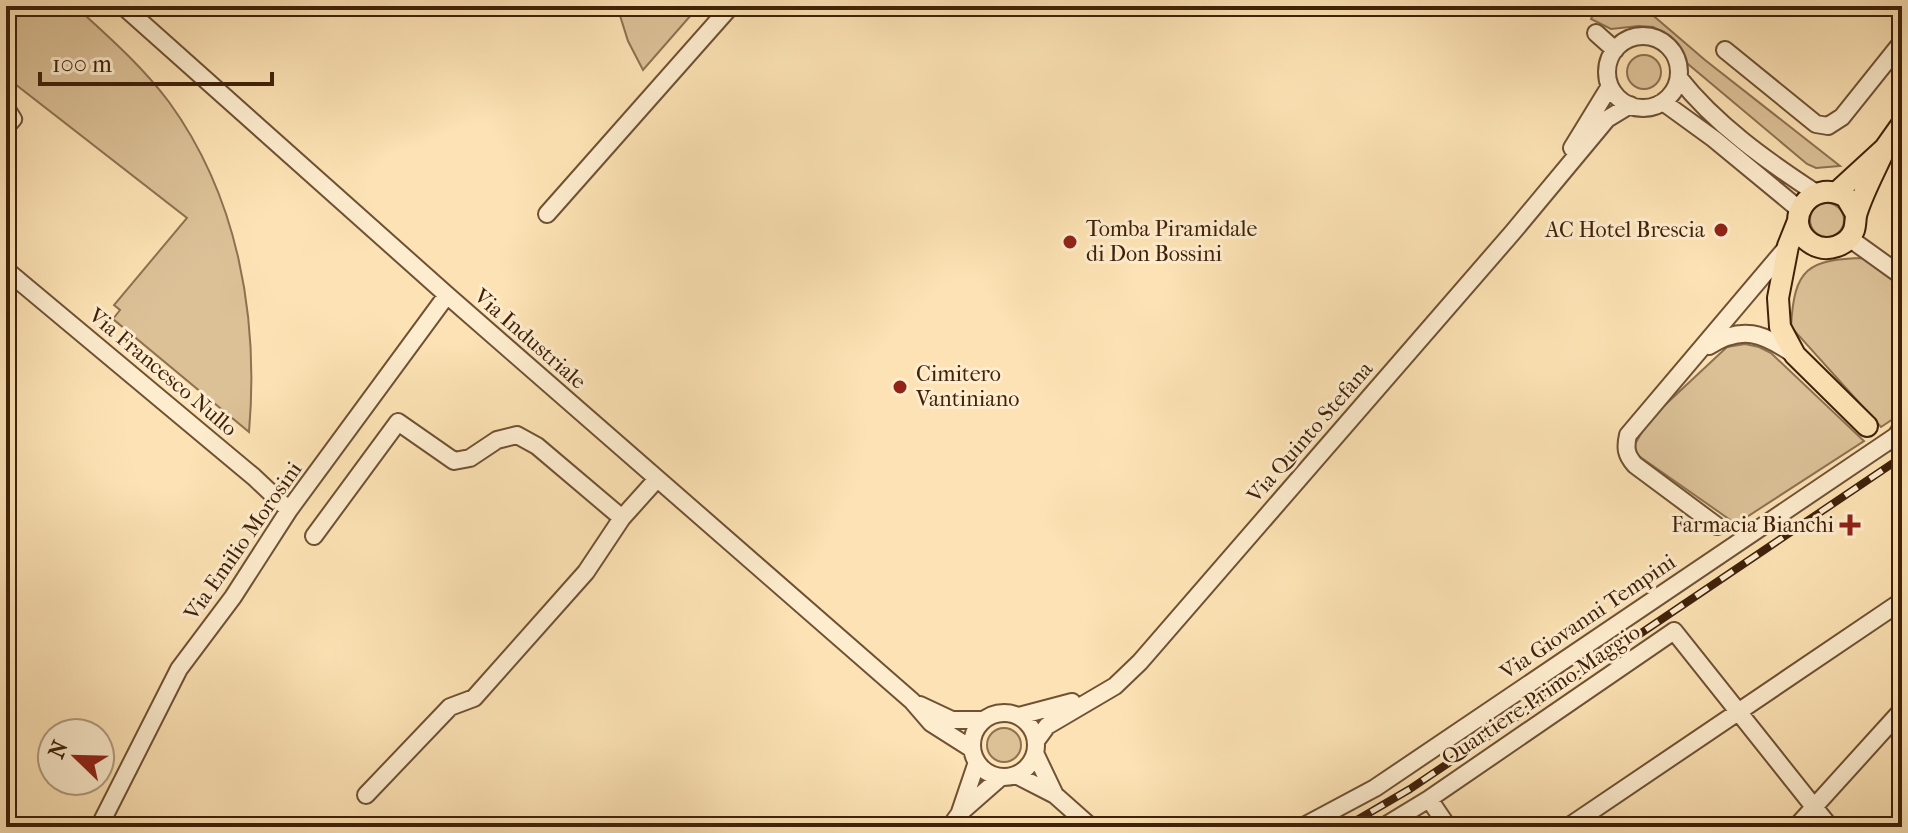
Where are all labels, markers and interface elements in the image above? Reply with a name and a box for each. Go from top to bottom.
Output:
scale bar [40,36,272,86]
text: 100 m [52,50,112,78]
place label: Tomba Piramidale di Don Bossini [1086,216,1257,267]
place label: AC Hotel Brescia [1544,217,1706,243]
marker: AC Hotel Brescia [1712,221,1730,239]
marker: Tomba Piramidale di Don Bossini [1061,233,1079,251]
street label: Via Industriale [468,283,591,395]
street label: Via Francesco Nullo [83,302,243,442]
street label: Via Quinto Stefana [1241,356,1379,509]
place label: Cimitero Vantiniano [915,361,1019,412]
marker: Cimitero Vantiniano [891,378,909,396]
street label: Via Emilio Morosini [178,456,308,626]
place label: Farmacia Bianchi [1671,512,1834,538]
marker: Farmacia Bianchi [1841,516,1859,534]
street label: Via Giovanni Tempini [1495,548,1681,686]
street label: Quartiere Primo Maggio [1437,619,1645,771]
north arrow [36,717,116,797]
text: N [43,737,74,762]

